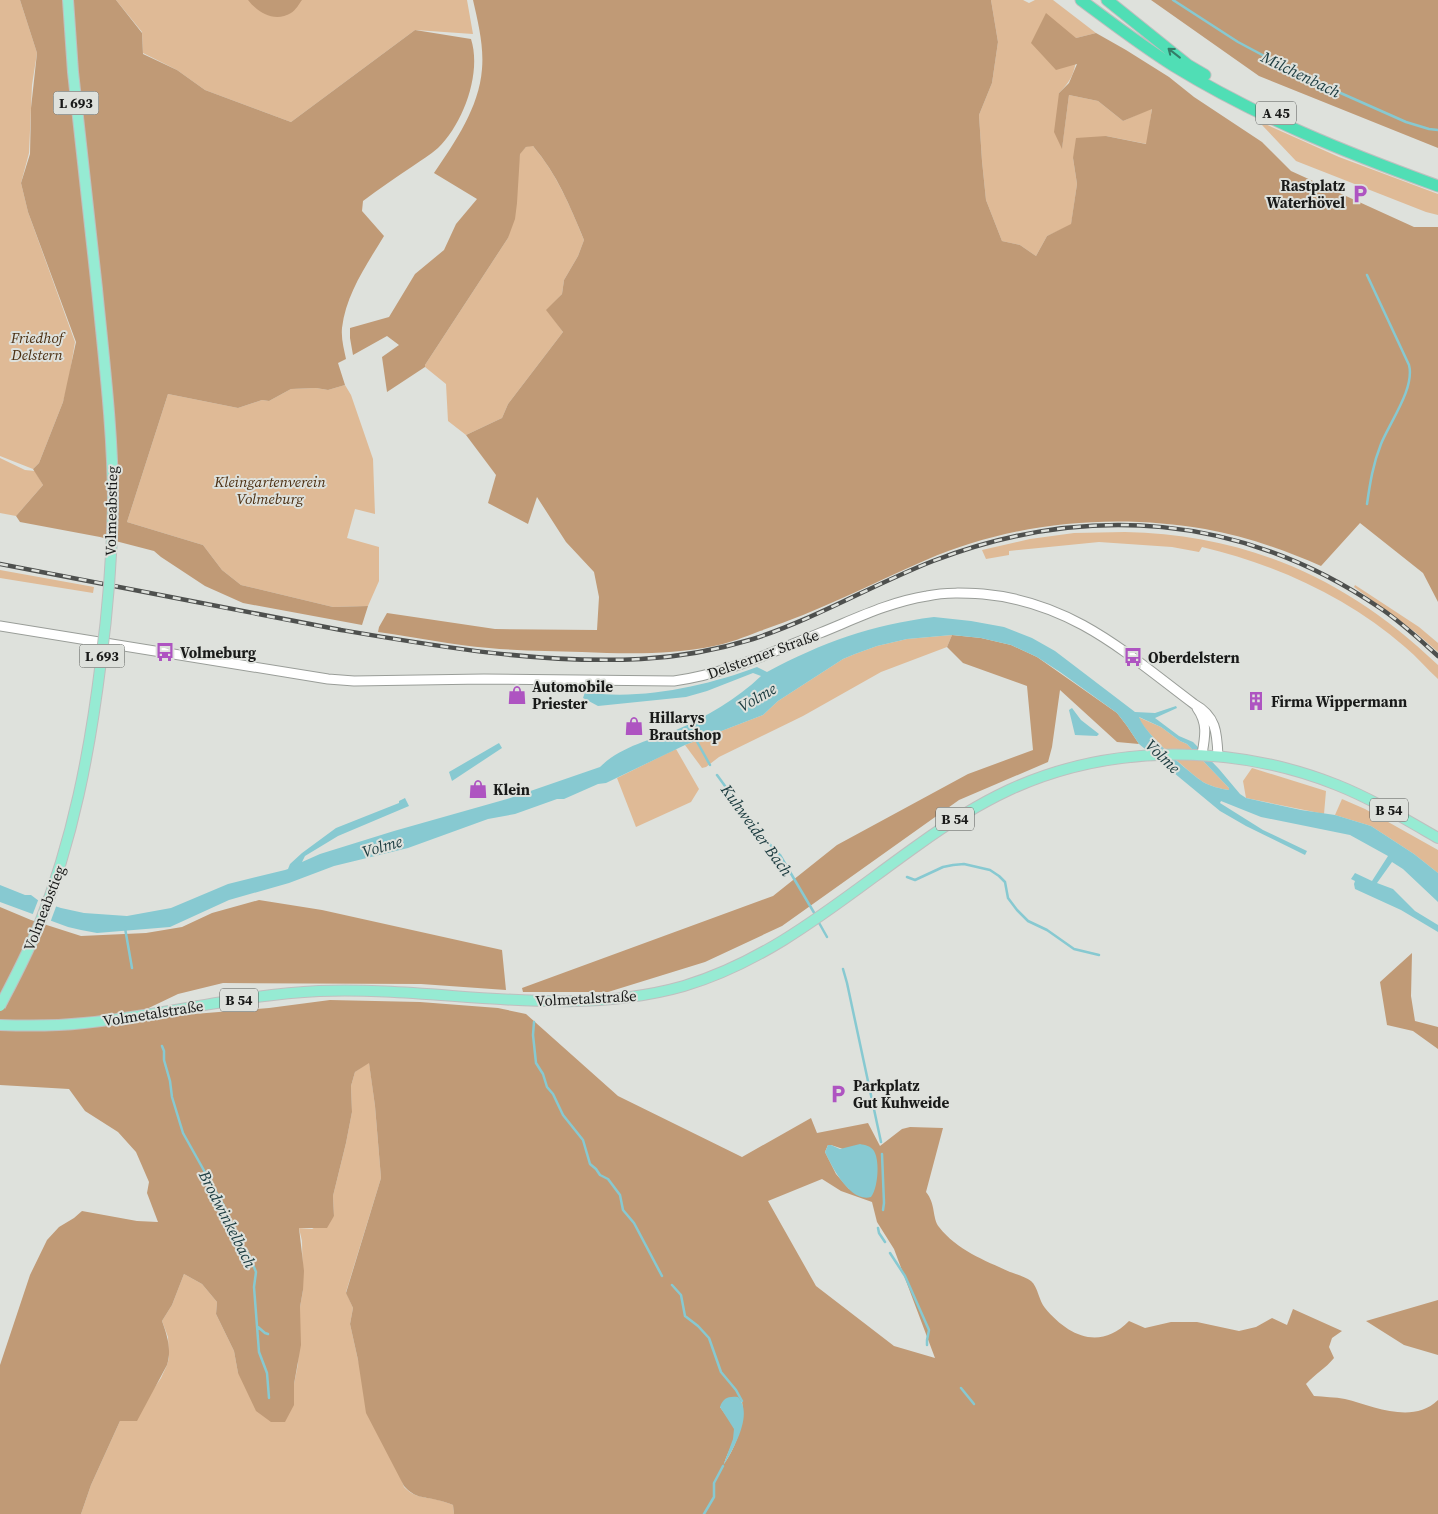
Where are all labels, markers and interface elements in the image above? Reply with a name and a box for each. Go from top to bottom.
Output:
water label: Milchenbach [1257,45,1345,103]
one-way arrow [1168,48,1181,59]
road number: L 693 [54,92,98,115]
road number: A 45 [1256,102,1296,125]
place label: Rastplatz Waterhövel [1266,175,1345,213]
parking icon: Rastplatz Waterhövel [1349,183,1371,205]
park label: Friedhof Delstern [10,327,66,365]
street label: Volmeabstieg [100,466,122,556]
park label: Kleingartenverein Volmeburg [213,471,326,509]
street label: Delsterner Straße [704,624,822,684]
bus stop icon: Volmeburg [154,641,176,663]
place label: Volmeburg [180,642,256,663]
road number: L 693 [80,644,124,668]
bus stop icon: Oberdelstern [1122,646,1144,668]
place label: Oberdelstern [1148,647,1240,668]
place label: Automobile Priester [532,676,613,714]
water label: Volme [734,677,781,717]
shop icon: Automobile Priester [506,684,528,706]
building icon: Firma Wippermann [1245,690,1267,712]
place label: Firma Wippermann [1271,691,1407,712]
place label: Hillarys Brautshop [649,707,721,745]
shop icon: Hillarys Brautshop [623,715,645,737]
water label: Volme [1141,734,1186,778]
shop icon: Klein [467,778,489,800]
place label: Klein [493,779,530,800]
water label: Kuhweider Bach [716,779,798,881]
road number: B 54 [1370,798,1408,822]
road number: B 54 [936,808,974,831]
water label: Volme [359,830,405,862]
street label: Volmeabstieg [18,862,70,954]
street label: Volmetalstraße [535,985,638,1011]
road number: B 54 [220,988,258,1012]
street label: Volmetalstraße [101,995,205,1031]
place label: Parkplatz Gut Kuhweide [853,1075,949,1113]
parking icon: Parkplatz Gut Kuhweide [827,1083,849,1105]
water label: Brodwinkelbach [194,1166,262,1272]

